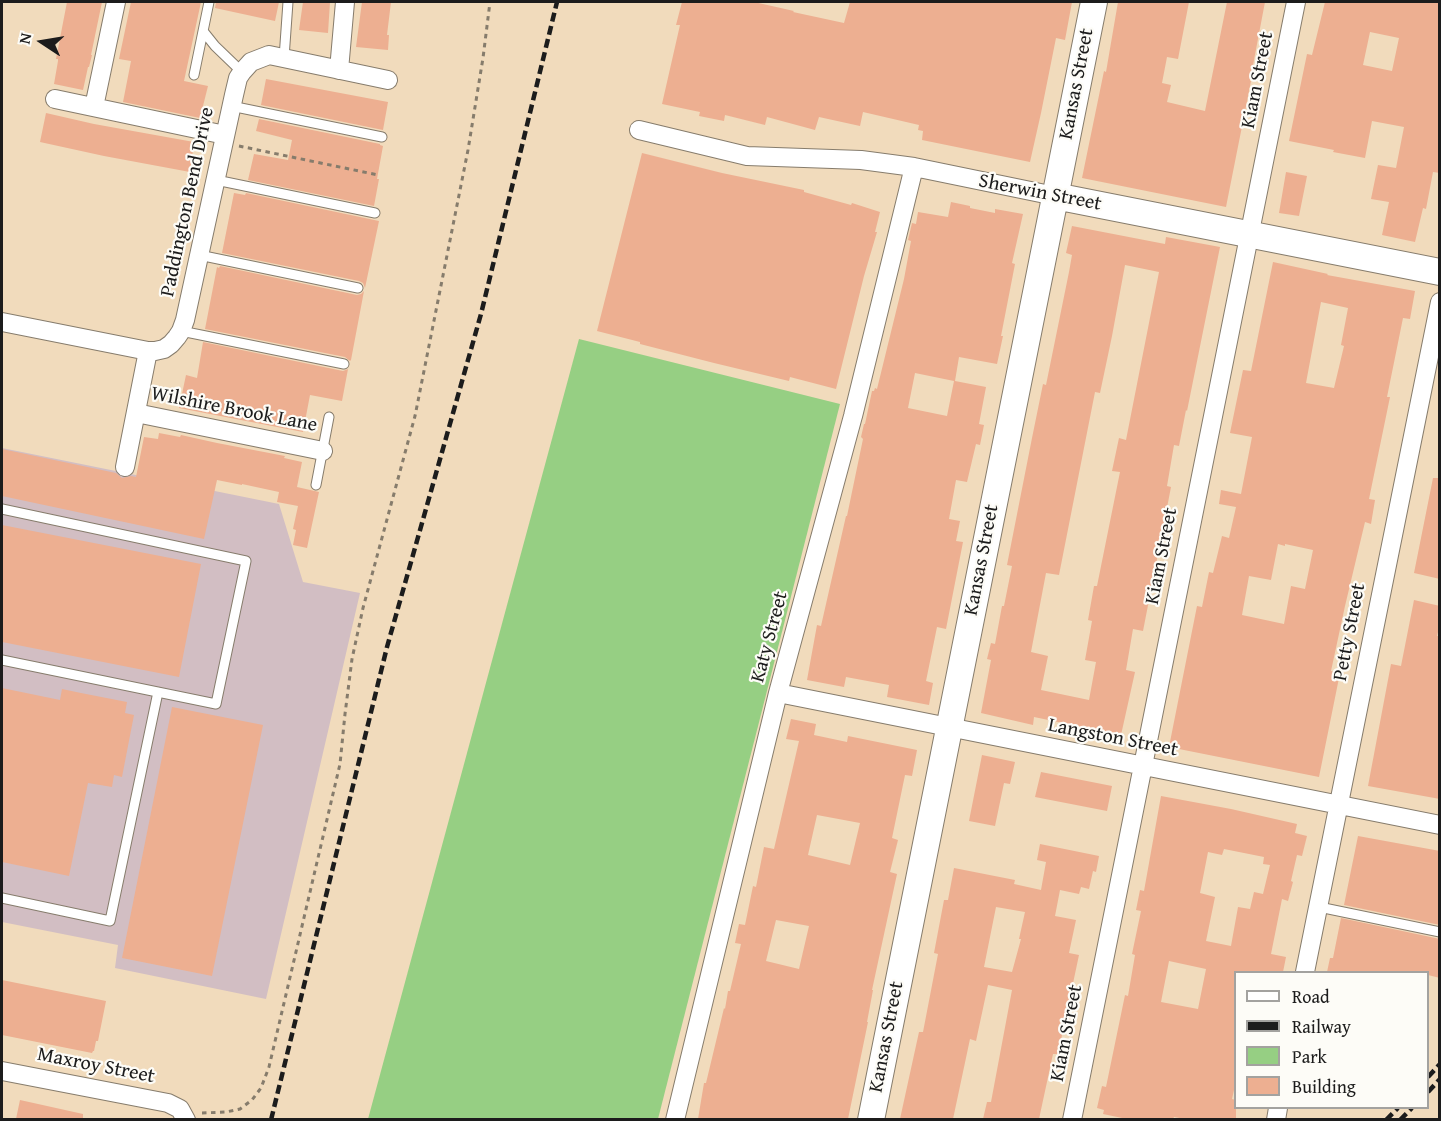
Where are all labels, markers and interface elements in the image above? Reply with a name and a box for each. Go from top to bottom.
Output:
north arrow [12,12,72,72]
street label: Kansas Street [1054,26,1100,142]
street label: Kiam Street [1237,29,1279,131]
text: N [12,31,37,46]
street label: Paddington Bend Drive [156,105,220,299]
street label: Sherwin Street [977,169,1103,217]
street label: Wilshire Brook Lane [149,382,319,438]
street label: Kansas Street [959,502,1005,618]
street label: Kiam Street [1141,505,1183,607]
street label: Petty Street [1329,581,1371,683]
street label: Katy Street [746,589,794,685]
street label: Langston Street [1046,714,1180,762]
legend [1234,971,1429,1109]
street label: Kansas Street [864,979,910,1095]
street label: Kiam Street [1046,982,1088,1084]
text: Road [1292,983,1330,1010]
text: Railway [1292,1013,1351,1040]
street label: Maxroy Street [35,1043,157,1089]
text: Park [1292,1043,1327,1070]
text: Building [1292,1073,1356,1100]

